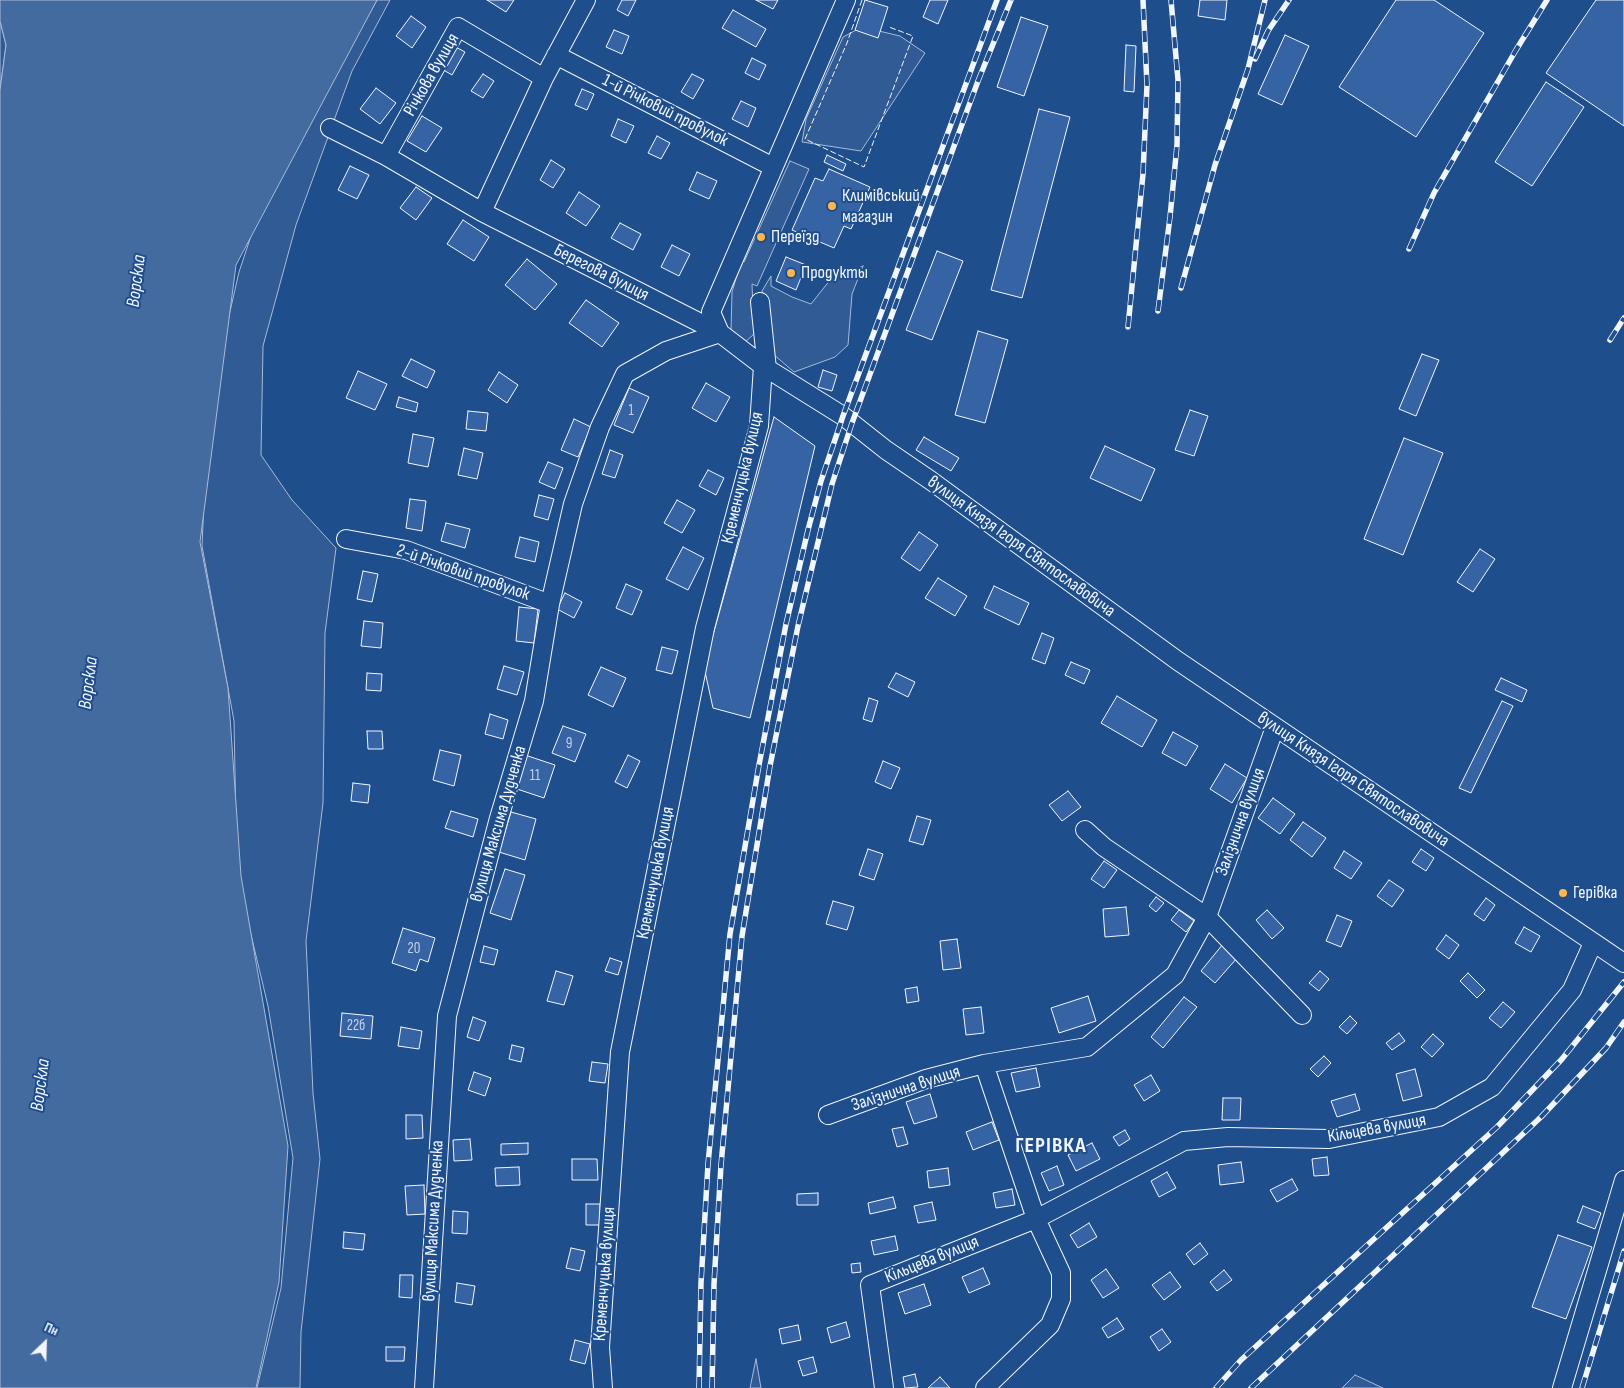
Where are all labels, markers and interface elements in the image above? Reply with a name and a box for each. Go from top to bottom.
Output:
street label: Річкова вулиця [400,30,464,120]
street label: 1-й Річковий провулок [598,70,732,152]
place label: Климівський магазин [842,185,920,228]
marker: Климівський магазин [826,200,838,212]
place label: Переїзд [771,226,819,248]
marker: Переїзд [755,231,767,243]
street label: Берегова вулиця [550,240,652,306]
water label: Ворскла [122,254,152,308]
place label: Продукты [801,262,868,284]
marker: Продукты [785,267,797,279]
house number: 1 [628,402,634,420]
street label: Кременчуцька вулиця [717,410,769,546]
street label: вулиця Князя Ігоря Святославовича [923,472,1119,622]
street label: 2-й Річковий провулок [393,540,533,606]
water label: Ворскла [74,656,104,710]
street label: вулиця Князя Ігоря Святославовича [1253,708,1453,852]
house number: 9 [566,735,572,753]
street label: вулиця Максима Дудченка [466,743,532,905]
street label: Залізнична вулиця [1211,765,1271,879]
house number: 11 [530,767,540,785]
street label: Кременчуцька вулиця [633,805,679,941]
place label: Герівка [1573,882,1618,904]
marker: Герівка [1557,887,1569,899]
house number: 20 [408,940,420,958]
house number: 22б [347,1017,365,1035]
water label: Ворскла [26,1058,56,1112]
street label: Залізнична вулиця [849,1061,963,1117]
street label: Кільцева вулиця [1326,1110,1428,1148]
district label: ГЕРІВКА [1014,1133,1088,1159]
street label: вулиця Максима Дудченка [419,1140,449,1302]
street label: Кременчуцька вулиця [590,1206,620,1342]
street label: Кільцева вулиця [882,1231,982,1289]
north arrow [20,1318,70,1368]
text: Пн [42,1318,61,1339]

